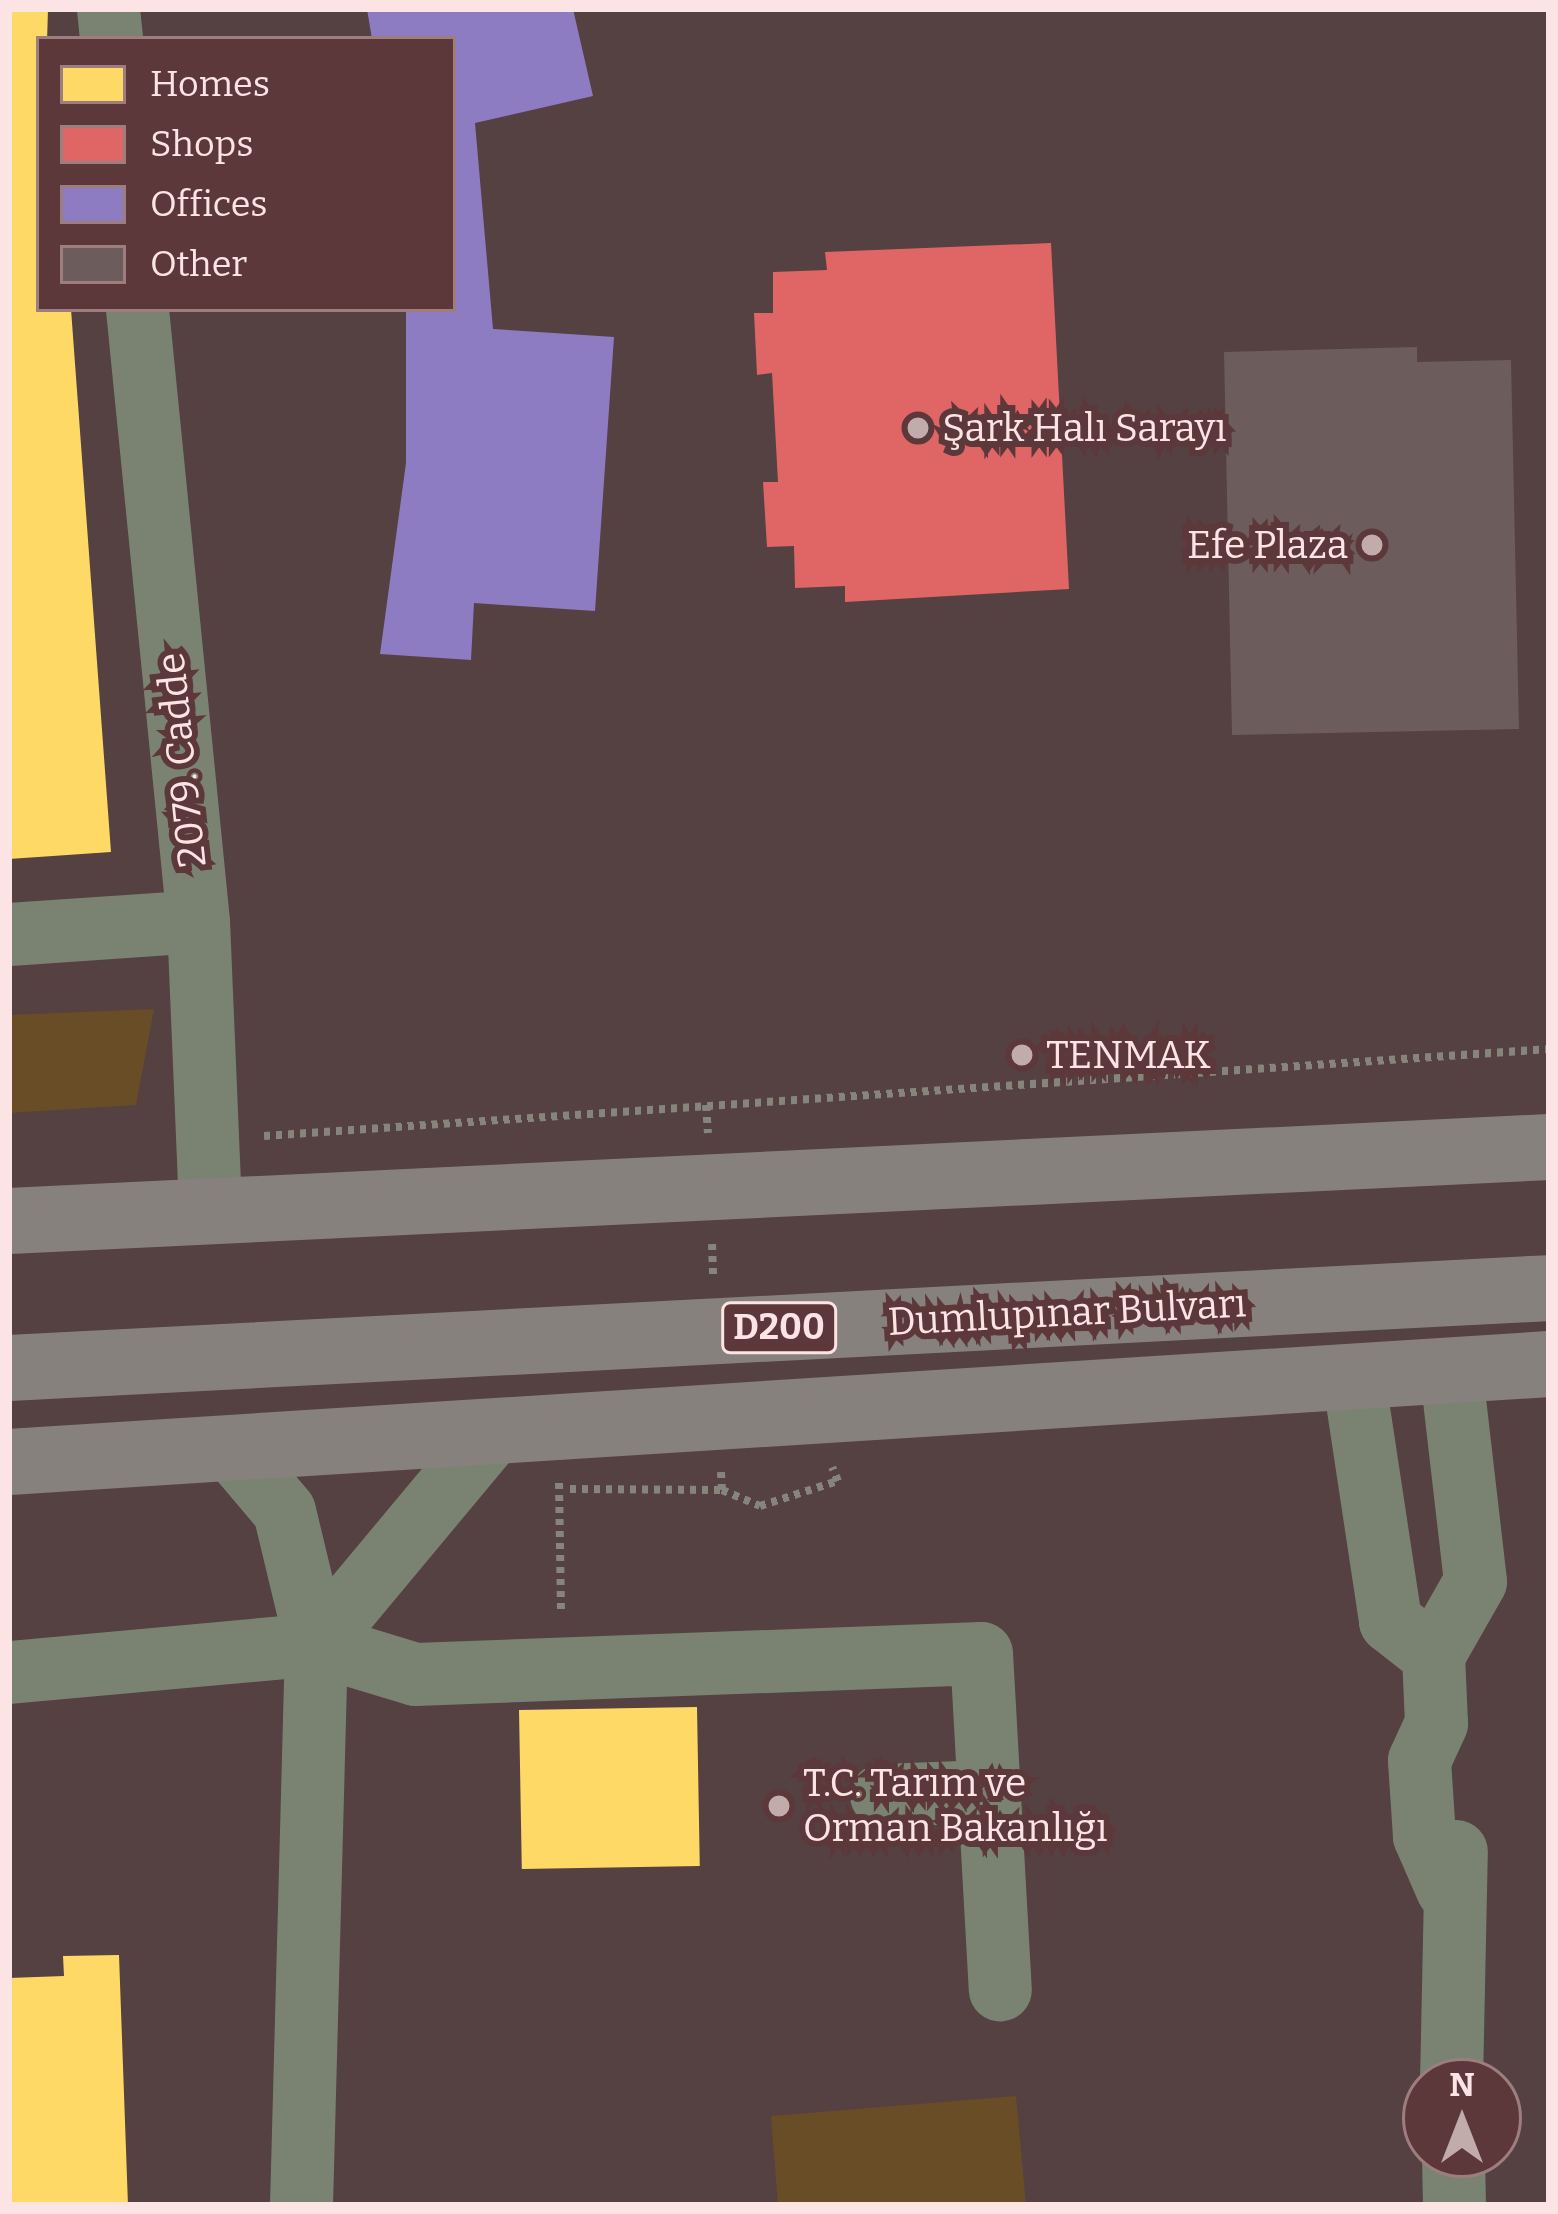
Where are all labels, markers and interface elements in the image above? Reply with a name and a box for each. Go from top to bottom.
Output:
legend [36,36,456,312]
text: Homes [150,62,270,106]
text: Shops [150,122,253,166]
text: Offices [150,182,268,226]
text: Other [150,242,247,286]
place label: Şark Halı Sarayı [942,405,1227,451]
marker: Şark Halı Sarayı [905,415,931,441]
place label: Efe Plaza [1187,522,1348,568]
marker: Efe Plaza [1359,532,1385,558]
street label: 2079. Cadde [147,651,217,869]
place label: TENMAK [1046,1032,1211,1078]
marker: TENMAK [1009,1042,1035,1068]
street label: Dumlupınar Bulvarı [887,1280,1247,1346]
road number: D200 [719,1298,839,1358]
place label: T.C. Tarım ve Orman Bakanlığı [803,1761,1108,1852]
marker: T.C. Tarım ve Orman Bakanlığı [766,1793,792,1819]
north arrow [1402,2058,1522,2178]
text: N [1449,2065,1475,2105]

